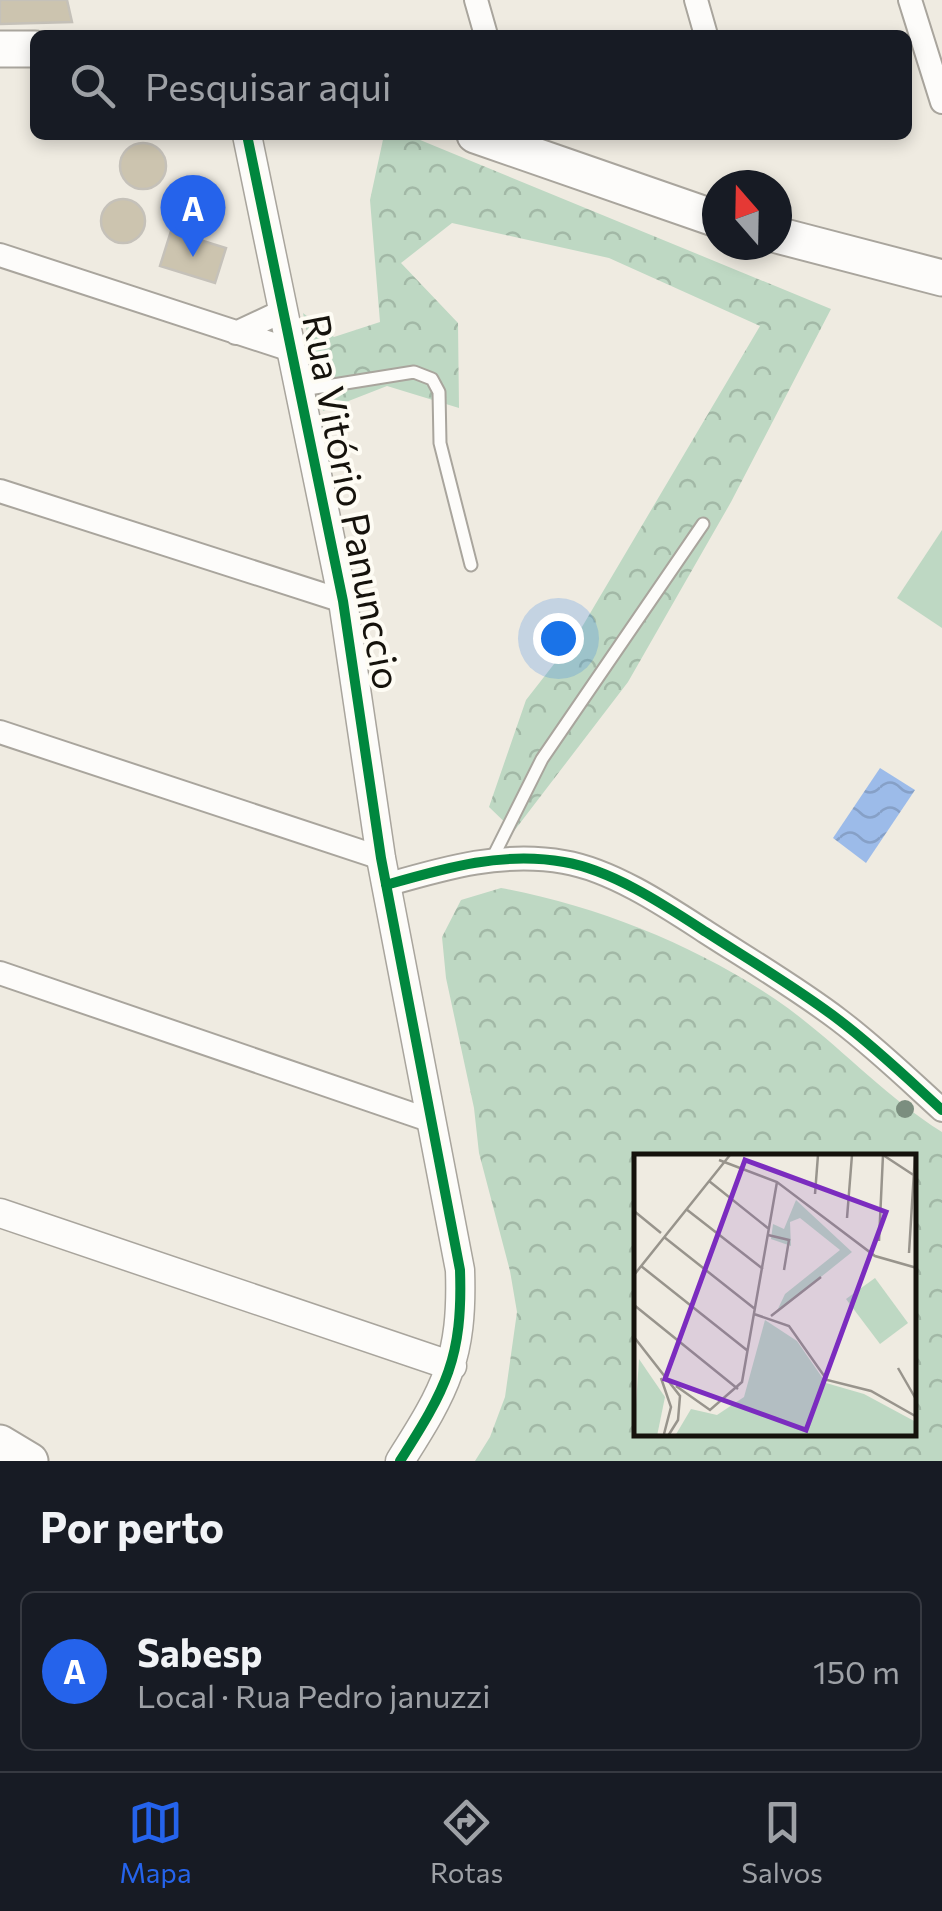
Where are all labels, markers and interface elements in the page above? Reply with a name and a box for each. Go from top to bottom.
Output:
search box [30,30,912,140]
icon: search [65,58,120,113]
text: Pesquisar aqui [145,62,391,109]
north arrow [702,170,792,260]
pin: A [160,174,226,257]
street label: Rua Vitório Panunccio [294,310,413,693]
your location [533,613,584,664]
inset map [634,1154,917,1436]
text: Por perto [40,1500,224,1552]
text: Sabesp [137,1628,263,1675]
text: A [63,1651,86,1691]
text: 150 m [813,1651,900,1691]
text: Local · Rua Pedro januzzi [137,1675,490,1715]
tab: Mapa [119,1795,192,1889]
tab: Rotas [430,1795,503,1889]
tab: Salvos [742,1795,823,1889]

